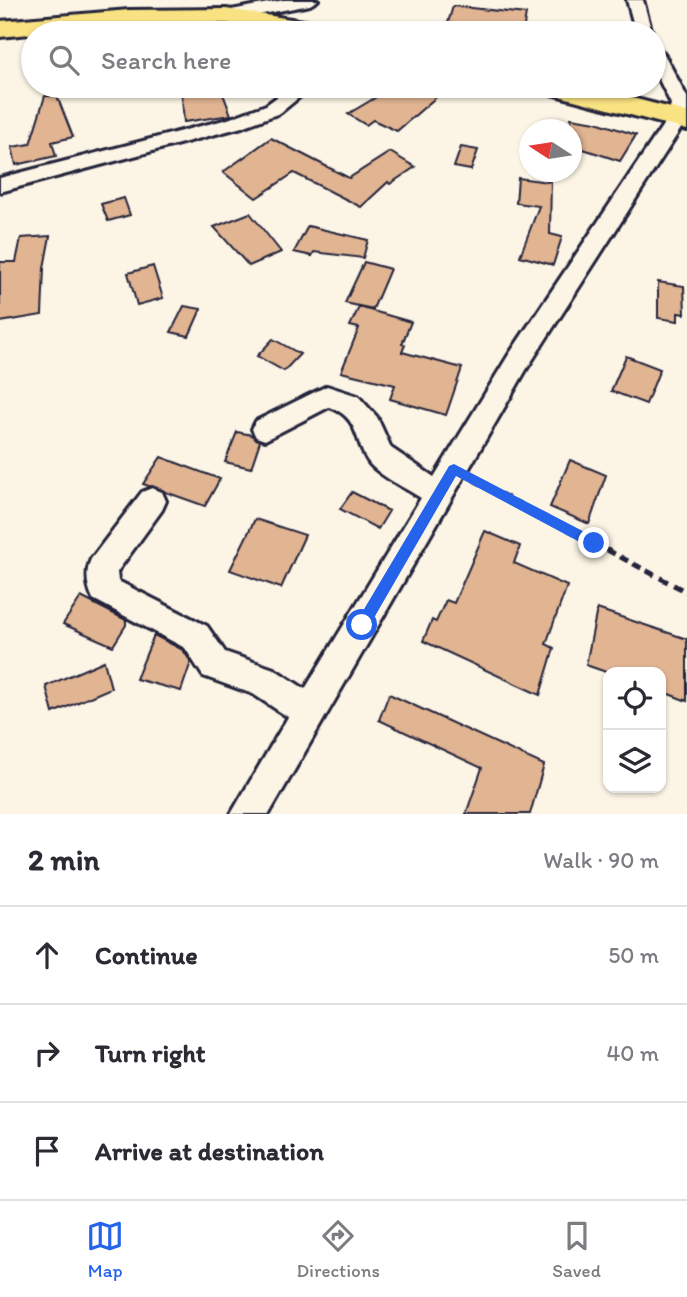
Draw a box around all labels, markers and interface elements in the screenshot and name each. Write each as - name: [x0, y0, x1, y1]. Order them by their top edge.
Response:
- search box: [21, 21, 666, 98]
- icon: search: [45, 41, 83, 79]
- text: Search here: [101, 44, 231, 76]
- north arrow: [519, 119, 582, 182]
- route end: [578, 527, 609, 558]
- route start: [346, 609, 377, 640]
- map controls: [603, 667, 666, 793]
- button: locate: [603, 667, 666, 730]
- button: layers: [603, 730, 666, 793]
- text: 2 min: [28, 841, 99, 878]
- text: Walk · 90 m: [543, 846, 659, 874]
- icon: ahead: [28, 936, 66, 974]
- text: Continue: [95, 939, 198, 971]
- text: 50 m: [608, 941, 659, 969]
- icon: right: [28, 1034, 66, 1072]
- text: Turn right: [95, 1037, 206, 1069]
- text: 40 m: [606, 1039, 659, 1067]
- icon: arrive: [28, 1132, 66, 1170]
- text: Arrive at destination: [95, 1135, 324, 1167]
- tab: Map: [86, 1217, 124, 1282]
- tab: Directions: [296, 1217, 380, 1282]
- tab: Saved: [552, 1217, 601, 1282]

